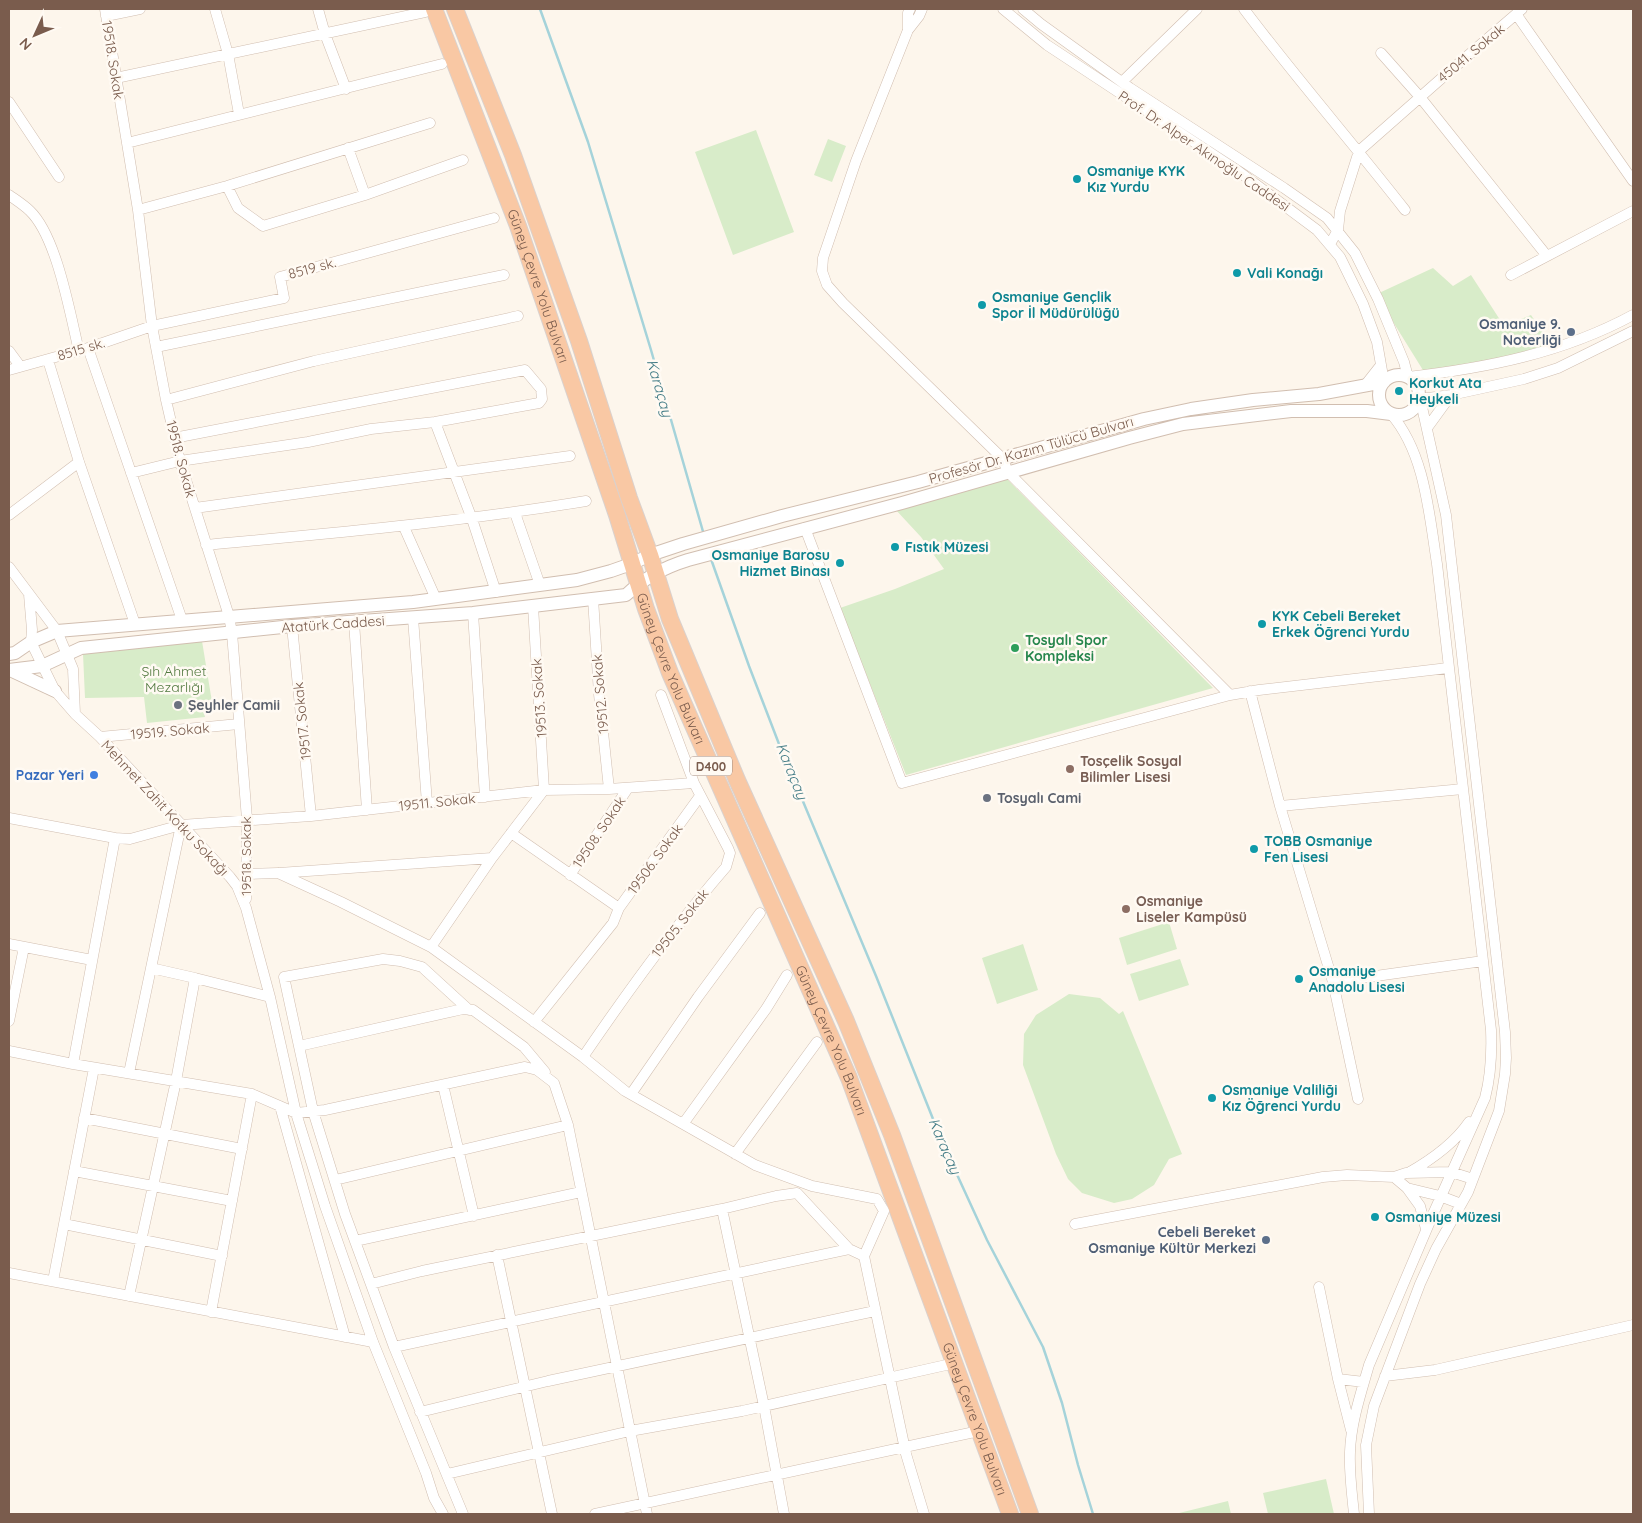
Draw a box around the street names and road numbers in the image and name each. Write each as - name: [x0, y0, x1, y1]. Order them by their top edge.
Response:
- street label: 19518. Sokak: [98, 19, 128, 101]
- street label: 45041. Sokak: [1434, 20, 1508, 86]
- street label: Prof. Dr. Alper Akınoğlu Caddesi: [1115, 87, 1293, 215]
- street label: Güney Çevre Yolu Bulvarı: [503, 206, 573, 365]
- street label: 8519 sk.: [286, 253, 338, 283]
- street label: 8515 sk.: [55, 333, 107, 365]
- street label: Profesör Dr. Kazım Tülücü Bulvarı: [927, 412, 1135, 488]
- street label: 19518. Sokak: [162, 418, 200, 500]
- street label: Güney Çevre Yolu Bulvarı: [633, 591, 709, 747]
- street label: Atatürk Caddesi: [281, 611, 385, 637]
- street label: 19512. Sokak: [588, 654, 612, 734]
- street label: 19513. Sokak: [527, 658, 551, 738]
- street label: 19517. Sokak: [289, 681, 315, 761]
- street label: 19519. Sokak: [130, 719, 210, 743]
- street label: Mehmet Zahit Kotku Sokağı: [97, 736, 233, 880]
- road number: D400: [690, 756, 732, 776]
- street label: 19511. Sokak: [398, 789, 476, 815]
- street label: 19508. Sokak: [568, 793, 630, 871]
- street label: 19518. Sokak: [237, 816, 255, 896]
- street label: 19506. Sokak: [623, 820, 687, 898]
- street label: 19505. Sokak: [648, 885, 712, 961]
- street label: Güney Çevre Yolu Bulvarı: [791, 962, 871, 1118]
- street label: Güney Çevre Yolu Bulvarı: [938, 1340, 1011, 1498]

